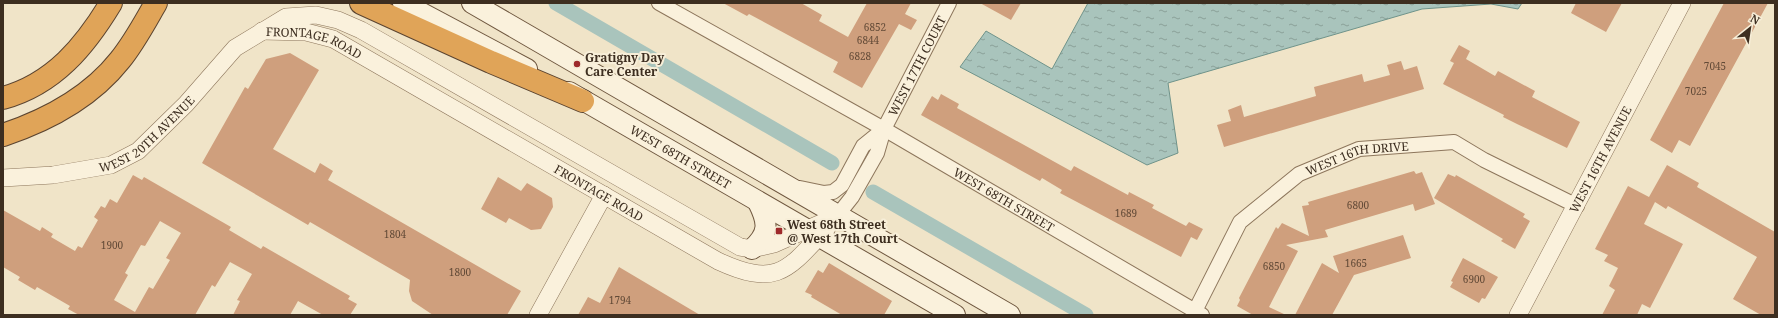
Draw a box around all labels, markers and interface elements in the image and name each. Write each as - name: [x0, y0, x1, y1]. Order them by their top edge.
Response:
- north arrow: [1730, 8, 1770, 48]
- text: N: [1748, 10, 1763, 28]
- street label: WEST 17TH COURT: [884, 12, 950, 119]
- house number: 6852: [864, 20, 886, 34]
- street label: FRONTAGE ROAD: [266, 23, 365, 63]
- house number: 6844: [857, 33, 880, 47]
- place label: Gratigny Day Care Center: [585, 49, 664, 80]
- house number: 6828: [849, 49, 872, 63]
- marker: Gratigny Day Care Center: [572, 59, 582, 69]
- house number: 7045: [1704, 59, 1726, 73]
- house number: 7025: [1685, 84, 1707, 98]
- street label: WEST 20TH AVENUE: [97, 92, 198, 175]
- street label: WEST 16TH AVENUE: [1565, 103, 1635, 216]
- street label: WEST 68TH STREET: [627, 121, 735, 193]
- street label: WEST 16TH DRIVE: [1303, 137, 1409, 179]
- street label: FRONTAGE ROAD: [551, 160, 647, 225]
- street label: WEST 68TH STREET: [951, 163, 1058, 236]
- house number: 6800: [1347, 198, 1370, 212]
- house number: 1689: [1115, 206, 1137, 220]
- place label: West 68th Street @ West 17th Court: [787, 216, 898, 247]
- marker: West 68th Street @ West 17th Court: [774, 226, 784, 236]
- house number: 1804: [384, 227, 407, 241]
- house number: 1900: [101, 238, 124, 252]
- house number: 1665: [1345, 256, 1367, 270]
- house number: 6850: [1263, 259, 1286, 273]
- house number: 1800: [449, 265, 472, 279]
- house number: 6900: [1463, 272, 1486, 286]
- house number: 1794: [609, 293, 632, 307]

